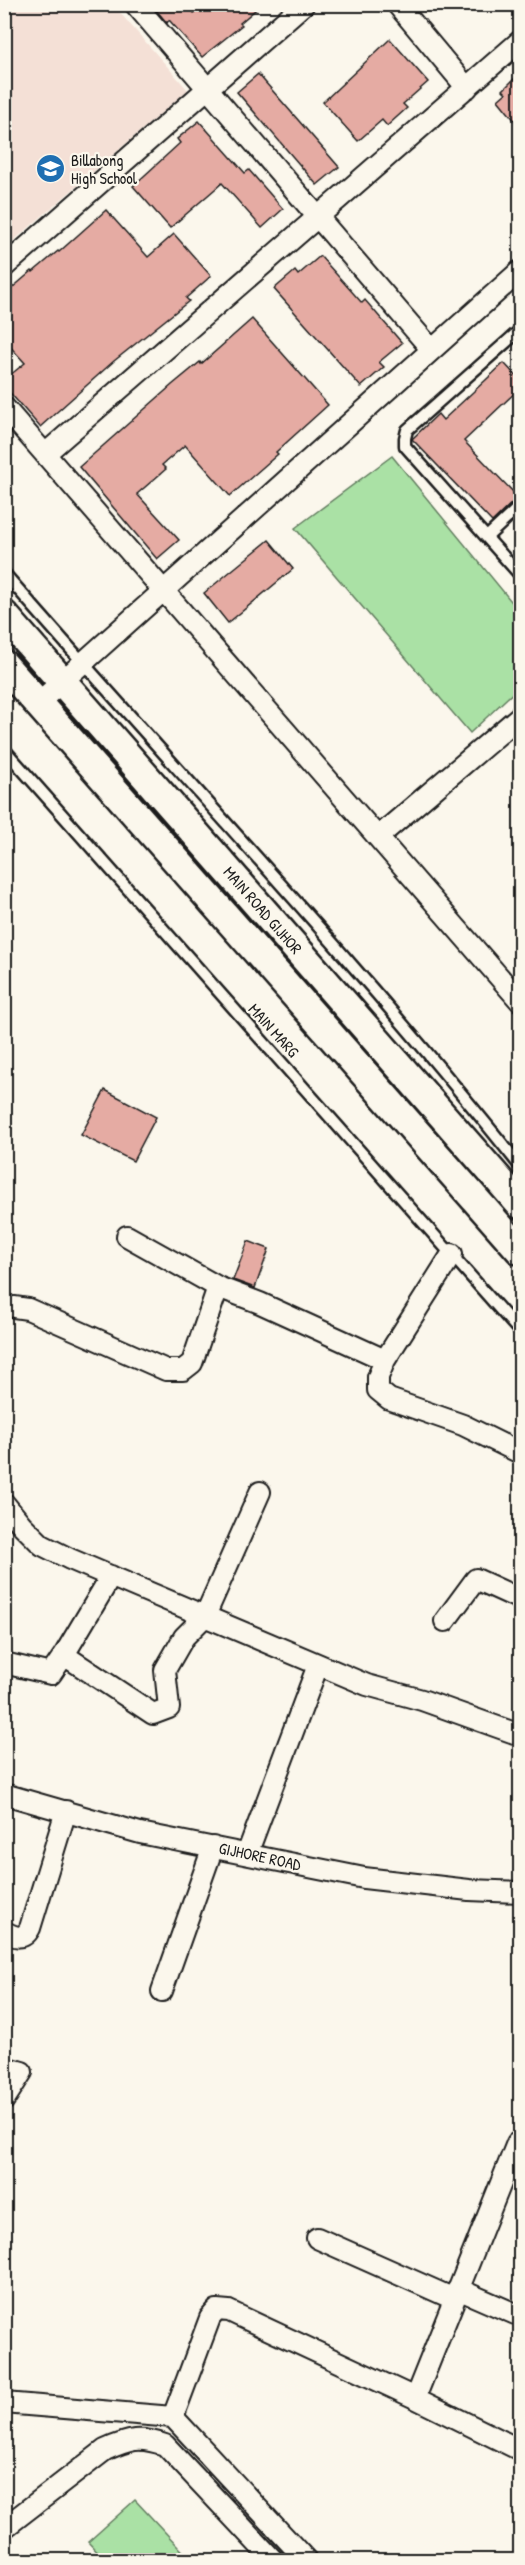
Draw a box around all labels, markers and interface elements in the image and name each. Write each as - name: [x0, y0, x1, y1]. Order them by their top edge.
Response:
- place label: Billabong High School: [71, 149, 138, 189]
- school or university icon: Billabong High School: [34, 153, 66, 185]
- street label: MAIN ROAD GIJHOR: [219, 861, 307, 959]
- street label: MAIN MARG: [244, 998, 304, 1062]
- street label: GIJHORE ROAD: [217, 1837, 303, 1876]

